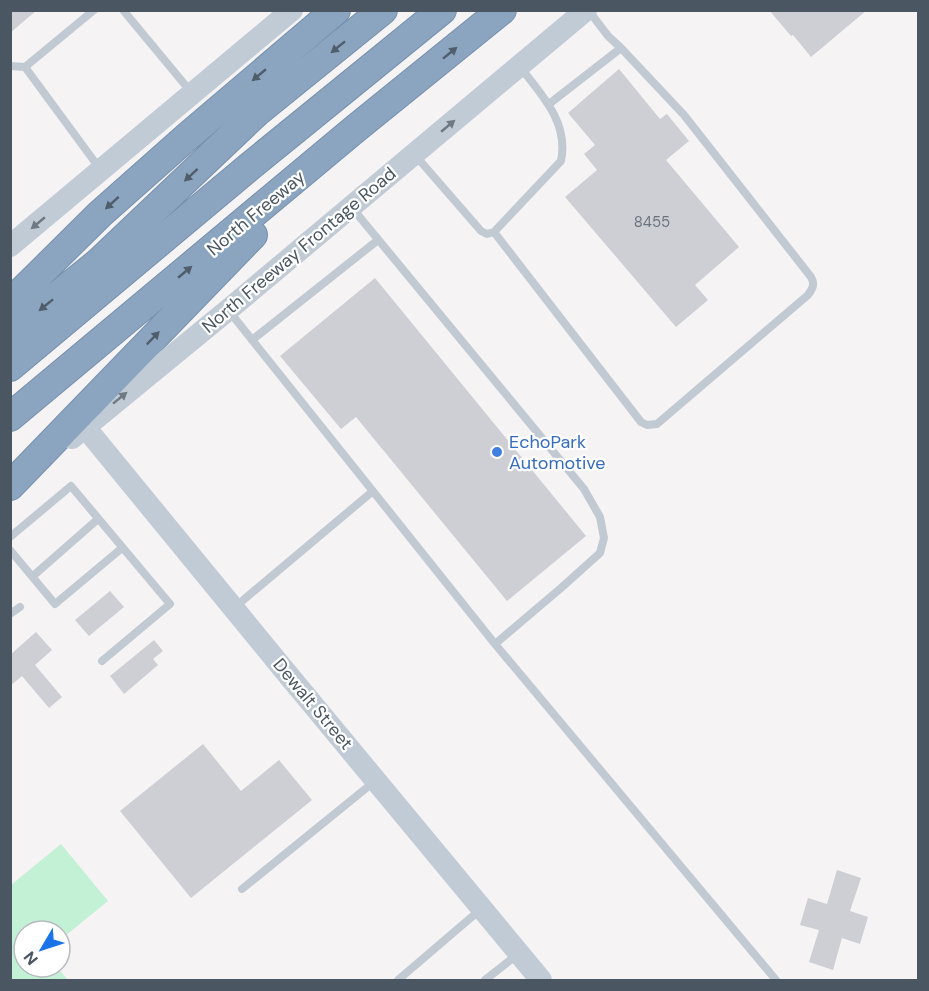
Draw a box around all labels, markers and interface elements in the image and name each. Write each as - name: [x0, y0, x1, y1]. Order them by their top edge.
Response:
- one-way arrow: [330, 41, 346, 54]
- one-way arrow: [442, 46, 458, 59]
- one-way arrow: [252, 69, 267, 81]
- one-way arrow: [440, 120, 455, 133]
- street label: North Freeway Frontage Road: [197, 162, 401, 338]
- street label: North Freeway: [202, 165, 310, 261]
- one-way arrow: [183, 168, 198, 182]
- one-way arrow: [105, 196, 120, 210]
- house number: 8455: [634, 212, 670, 232]
- one-way arrow: [30, 217, 45, 229]
- one-way arrow: [177, 266, 192, 279]
- one-way arrow: [38, 299, 54, 312]
- one-way arrow: [146, 332, 160, 346]
- one-way arrow: [112, 392, 127, 405]
- place label: EchoPark Automotive: [509, 430, 606, 475]
- marker: EchoPark Automotive: [490, 445, 504, 459]
- street label: Dewalt Street: [268, 653, 358, 755]
- north arrow: [12, 919, 72, 979]
- text: N: [19, 947, 43, 969]

